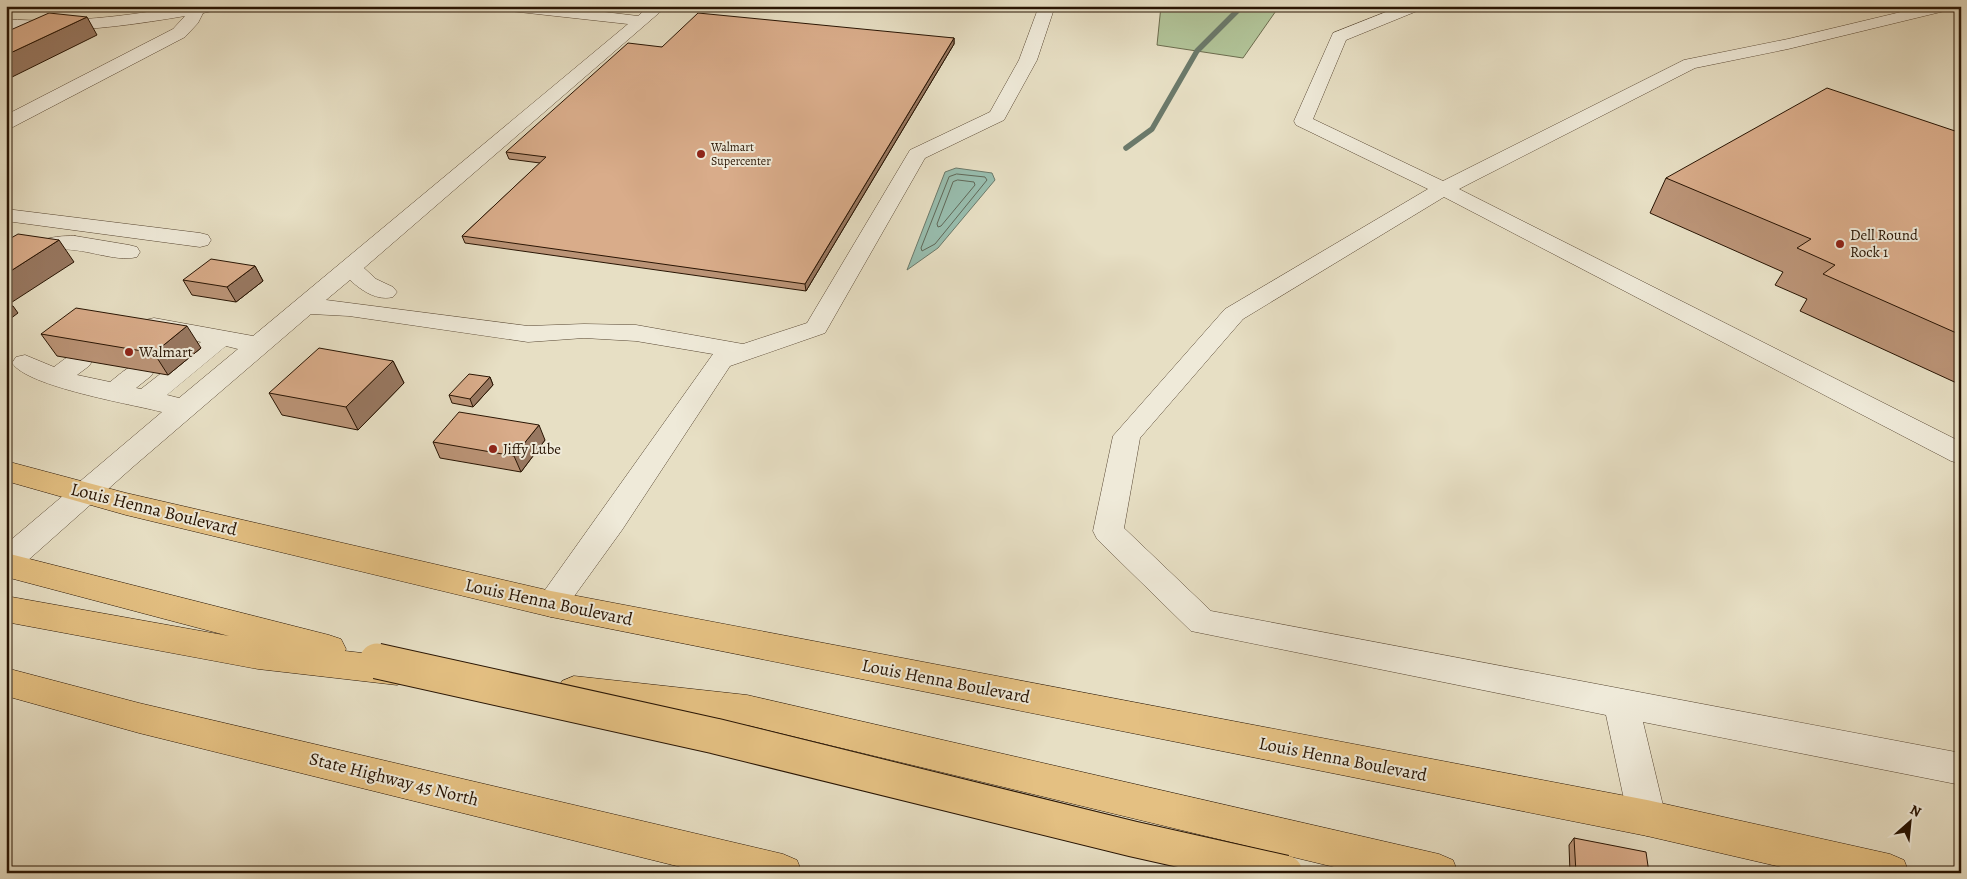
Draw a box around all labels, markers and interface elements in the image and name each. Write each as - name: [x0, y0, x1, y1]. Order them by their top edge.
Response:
- place label: Walmart Supercenter: [710, 139, 771, 169]
- marker: Walmart Supercenter: [695, 148, 707, 160]
- place label: Dell Round Rock 1: [1850, 225, 1919, 262]
- marker: Dell Round Rock 1: [1834, 238, 1846, 250]
- place label: Walmart: [138, 342, 193, 362]
- marker: Walmart: [123, 346, 135, 358]
- place label: Jiffy Lube: [503, 439, 561, 459]
- marker: Jiffy Lube: [487, 443, 499, 455]
- street label: Louis Henna Boulevard: [68, 477, 240, 541]
- street label: Louis Henna Boulevard: [463, 572, 635, 632]
- street label: Louis Henna Boulevard: [860, 653, 1032, 709]
- street label: Louis Henna Boulevard: [1257, 731, 1429, 787]
- street label: State Highway 45 North: [307, 746, 482, 812]
- north arrow: [1884, 796, 1934, 846]
- text: N: [1907, 800, 1925, 822]

